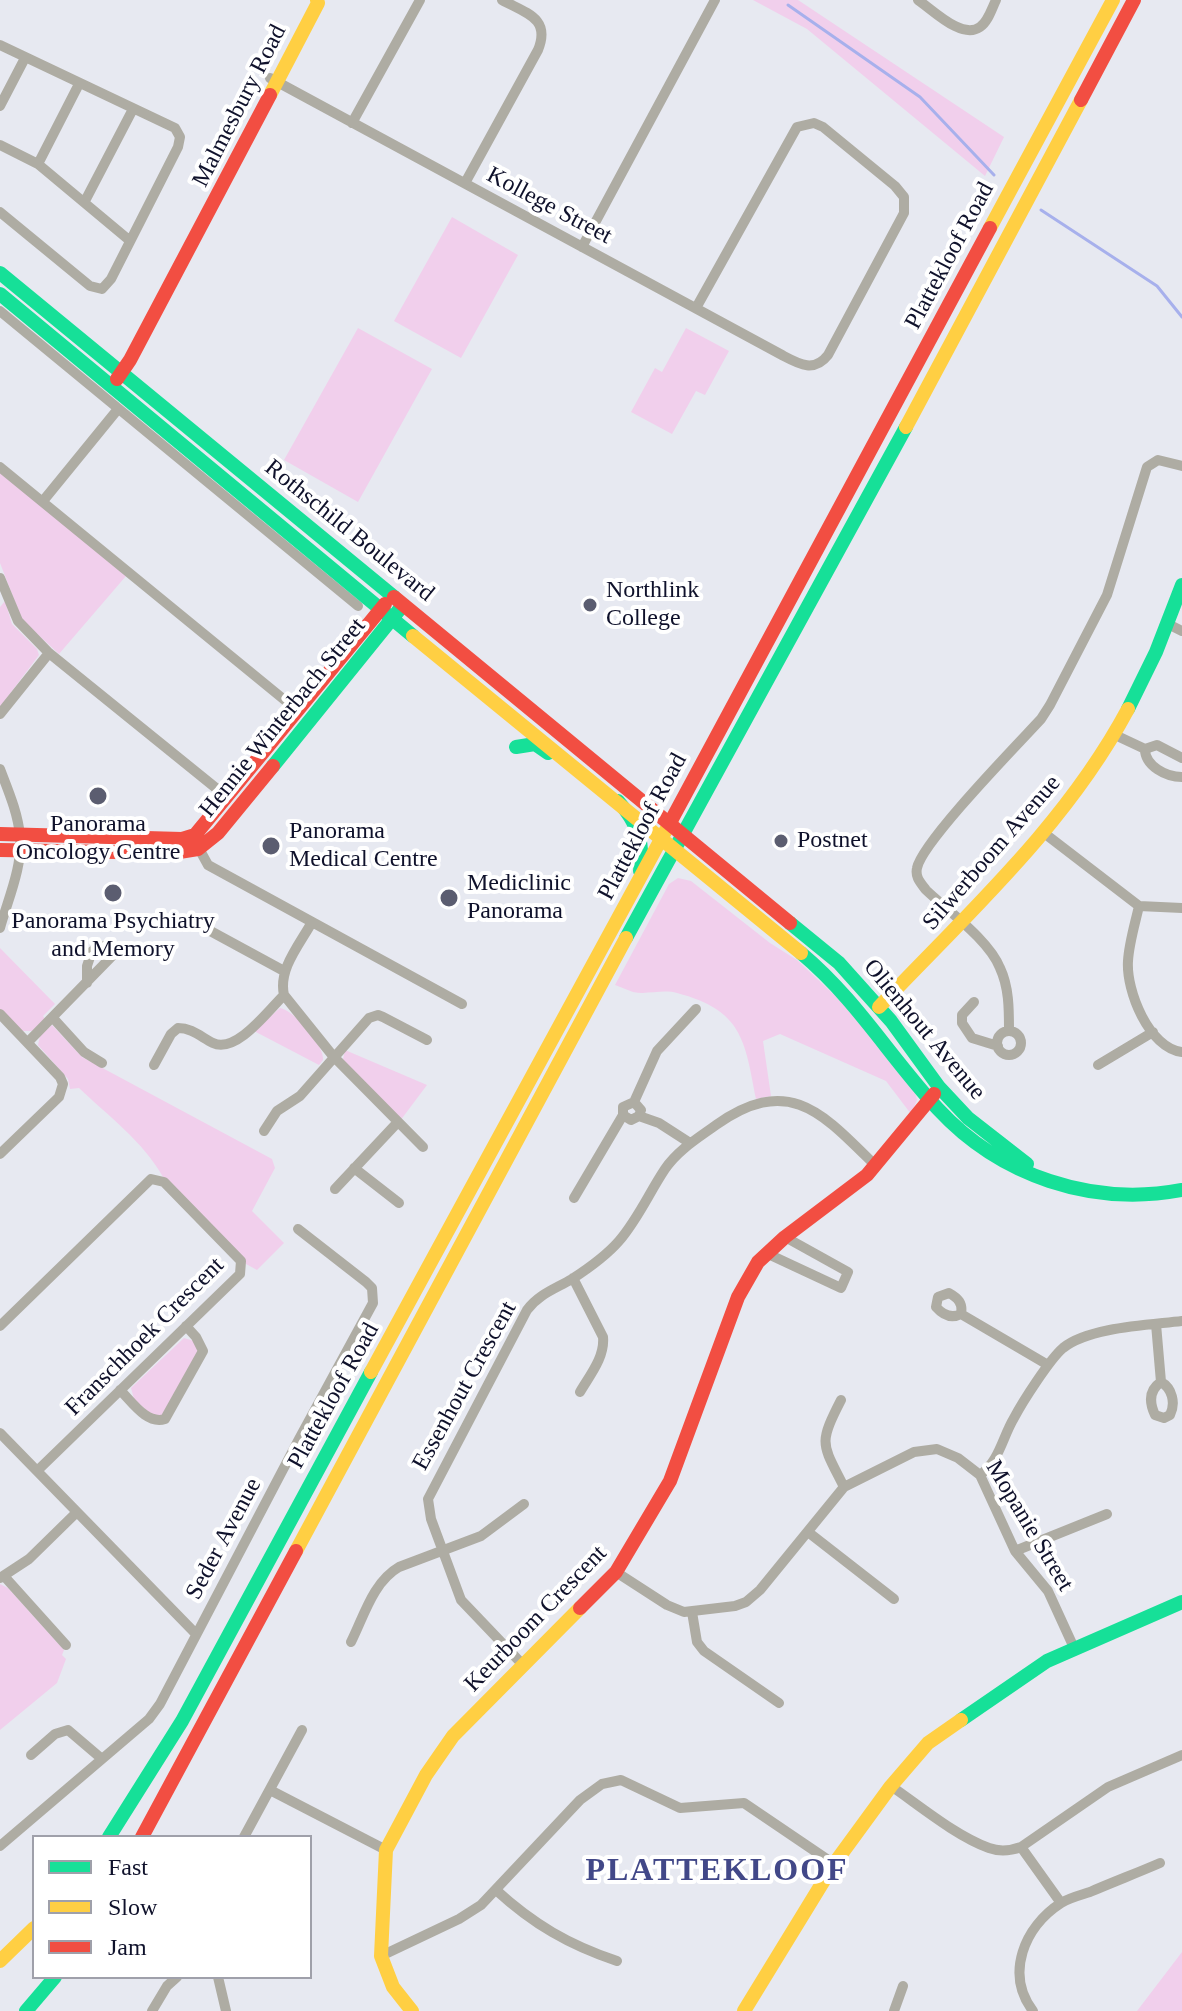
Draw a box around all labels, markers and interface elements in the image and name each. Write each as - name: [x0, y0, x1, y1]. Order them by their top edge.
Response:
- street label: Malmesbury Road: [187, 20, 293, 192]
- street label: Kollege Street: [481, 161, 617, 251]
- street label: Plattekloof Road: [899, 178, 1001, 334]
- street label: Rothschild Boulevard: [258, 454, 440, 608]
- place label: Northlink College: [606, 577, 699, 633]
- marker: Northlink College: [581, 596, 599, 614]
- street label: Hennie Winterbach Street: [194, 612, 372, 824]
- street label: Plattekloof Road: [592, 749, 694, 905]
- street label: Silwerboom Avenue: [917, 770, 1067, 936]
- marker: Panorama Oncology Centre: [87, 785, 109, 807]
- place label: Panorama Oncology Centre: [16, 811, 180, 867]
- place label: Panorama Medical Centre: [289, 818, 438, 874]
- place label: Postnet: [797, 827, 868, 855]
- marker: Postnet: [772, 832, 790, 850]
- marker: Panorama Medical Centre: [260, 835, 282, 857]
- place label: Mediclinic Panorama: [467, 870, 571, 926]
- marker: Panorama Psychiatry and Memory: [102, 882, 124, 904]
- marker: Mediclinic Panorama: [438, 887, 460, 909]
- place label: Panorama Psychiatry and Memory: [11, 908, 215, 964]
- street label: Olienhout Avenue: [857, 954, 991, 1106]
- street label: Franschhoek Crescent: [60, 1252, 230, 1422]
- street label: Essenhout Crescent: [407, 1297, 523, 1475]
- street label: Plattekloof Road: [282, 1318, 386, 1474]
- street label: Mopanie Street: [979, 1455, 1079, 1597]
- street label: Seder Avenue: [180, 1473, 268, 1605]
- street label: Keurboom Crescent: [459, 1540, 613, 1698]
- legend: [32, 1835, 312, 1979]
- district label: PLATTEKLOOF: [585, 1853, 849, 1891]
- text: Fast: [108, 1854, 148, 1880]
- text: Slow: [108, 1894, 157, 1920]
- text: Jam: [108, 1934, 147, 1960]

